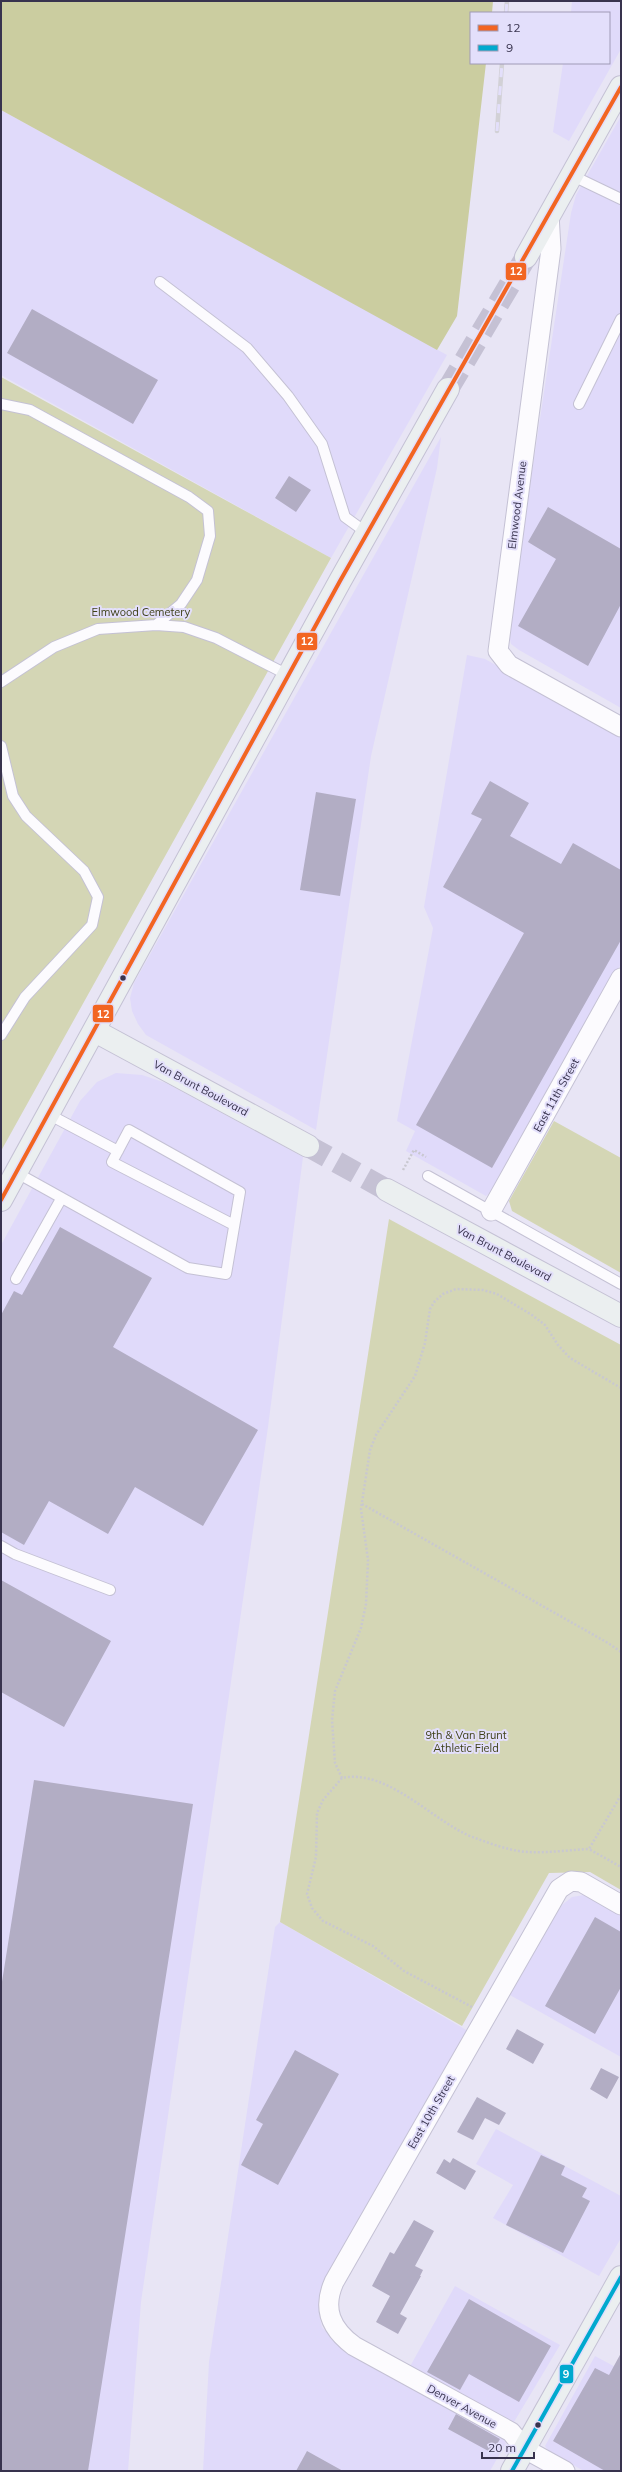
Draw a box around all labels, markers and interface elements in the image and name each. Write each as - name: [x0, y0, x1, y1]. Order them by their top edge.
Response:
- legend: [470, 12, 610, 64]
- text: 12: [506, 20, 520, 35]
- text: 9: [506, 40, 513, 55]
- line badge: 12: [505, 262, 527, 281]
- text: 12: [509, 264, 523, 278]
- street label: Elmwood Avenue: [505, 460, 529, 550]
- park label: Elmwood Cemetery: [92, 605, 191, 619]
- line badge: 12: [296, 632, 318, 651]
- text: 12: [300, 634, 314, 648]
- unlabelled marker: [118, 973, 128, 983]
- line badge: 12: [92, 1004, 114, 1023]
- text: 12: [96, 1007, 110, 1021]
- street label: East 11th Street: [530, 1056, 582, 1134]
- street label: Van Brunt Boulevard: [151, 1057, 251, 1119]
- street label: Van Brunt Boulevard: [454, 1222, 554, 1284]
- park label: 9th & Van Brunt Athletic Field: [425, 1728, 507, 1755]
- street label: East 10th Street: [404, 2073, 458, 2151]
- line badge: 9: [559, 2364, 574, 2384]
- text: 9: [563, 2367, 570, 2381]
- street label: Denver Avenue: [425, 2381, 499, 2431]
- unlabelled marker: [533, 2420, 543, 2430]
- scale bar: [482, 2434, 534, 2460]
- text: 20 m: [488, 2440, 516, 2455]

